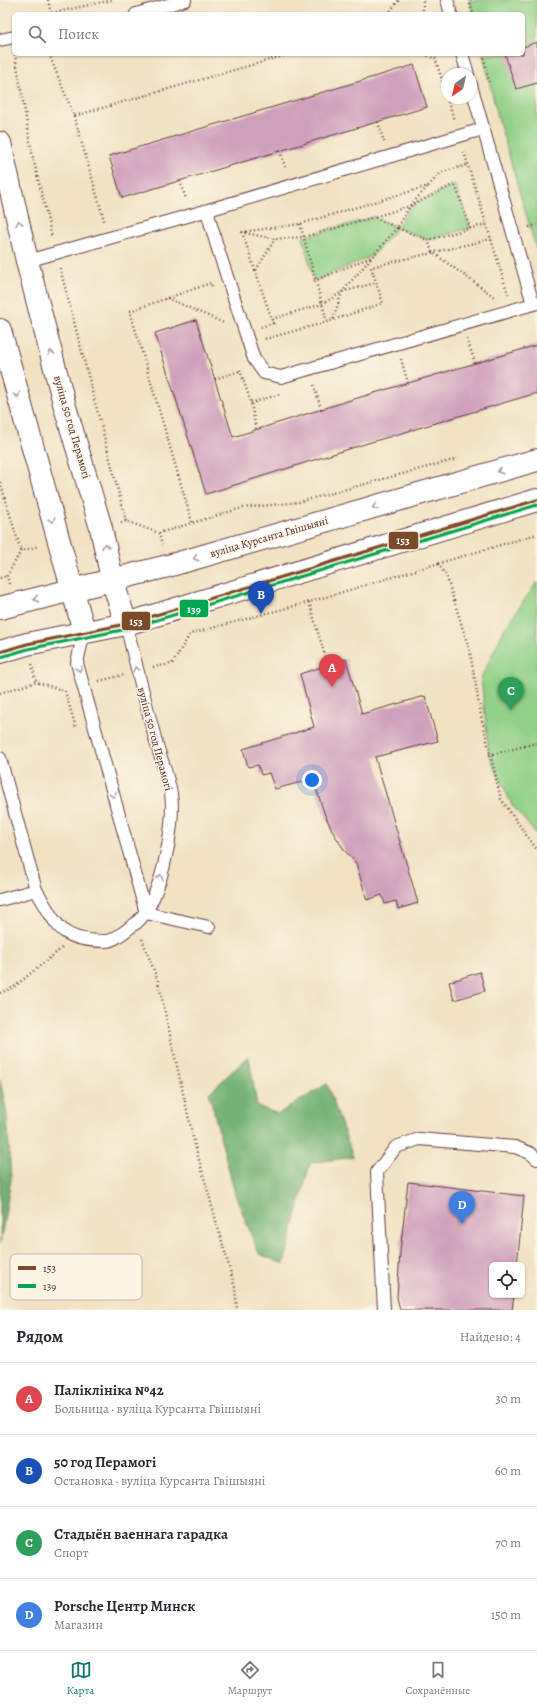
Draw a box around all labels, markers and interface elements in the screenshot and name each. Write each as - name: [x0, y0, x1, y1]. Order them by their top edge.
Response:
- search box: [12, 12, 525, 56]
- icon: search: [26, 23, 48, 45]
- text: Поиск: [58, 24, 99, 44]
- north arrow: [441, 68, 477, 104]
- one-way arrow: [15, 220, 23, 226]
- one-way arrow: [47, 350, 56, 357]
- street label: вуліца 50 год Перамогі: [50, 374, 94, 480]
- one-way arrow: [12, 391, 21, 398]
- one-way arrow: [496, 466, 503, 475]
- one-way arrow: [371, 502, 378, 511]
- street label: вуліца Курсанта Гвішыяні: [208, 513, 330, 561]
- one-way arrow: [47, 517, 56, 524]
- line badge: 153: [388, 531, 419, 550]
- text: 153: [396, 533, 410, 548]
- one-way arrow: [101, 543, 109, 549]
- one-way arrow: [192, 553, 199, 562]
- pin: B: [248, 581, 274, 614]
- one-way arrow: [33, 594, 40, 603]
- line badge: 139: [179, 599, 209, 618]
- text: 139: [187, 602, 201, 617]
- line badge: 153: [121, 611, 151, 631]
- text: 153: [129, 614, 143, 629]
- pin: A: [319, 654, 345, 687]
- one-way arrow: [74, 666, 82, 673]
- one-way arrow: [133, 666, 141, 672]
- pin: C: [498, 677, 524, 710]
- street label: вуліца 50 год Перамогі: [134, 686, 176, 792]
- your location: [302, 770, 322, 790]
- one-way arrow: [108, 791, 117, 798]
- one-way arrow: [156, 874, 164, 880]
- pin: D: [449, 1191, 475, 1224]
- legend: [10, 1254, 142, 1300]
- text: 153: [43, 1261, 56, 1276]
- map controls: [489, 1262, 525, 1298]
- button: locate: [489, 1262, 525, 1298]
- text: 139: [43, 1279, 56, 1294]
- text: Рядом: [16, 1325, 63, 1348]
- text: Найдено: 4: [460, 1328, 521, 1345]
- text: Паліклініка №42: [54, 1380, 164, 1400]
- text: A: [25, 1390, 33, 1407]
- text: 30 m: [495, 1390, 521, 1407]
- text: Больница · вуліца Курсанта Гвішыяні: [54, 1400, 261, 1417]
- text: 50 год Перамогі: [54, 1452, 156, 1472]
- text: B: [25, 1462, 33, 1479]
- text: 60 m: [495, 1462, 521, 1479]
- text: Остановка · вуліца Курсанта Гвішыяні: [54, 1472, 265, 1489]
- text: Стадыён ваеннага гарадка: [54, 1524, 228, 1544]
- text: C: [25, 1534, 33, 1551]
- text: 70 m: [495, 1534, 521, 1551]
- text: Спорт: [54, 1544, 88, 1561]
- text: Porsche Центр Минск: [54, 1596, 195, 1616]
- text: D: [24, 1606, 34, 1623]
- text: 150 m: [491, 1606, 521, 1623]
- text: Магазин: [54, 1616, 103, 1633]
- tab: Карта: [67, 1659, 94, 1698]
- tab: Маршрут: [228, 1659, 272, 1698]
- tab: Сохранённые: [405, 1659, 470, 1698]

